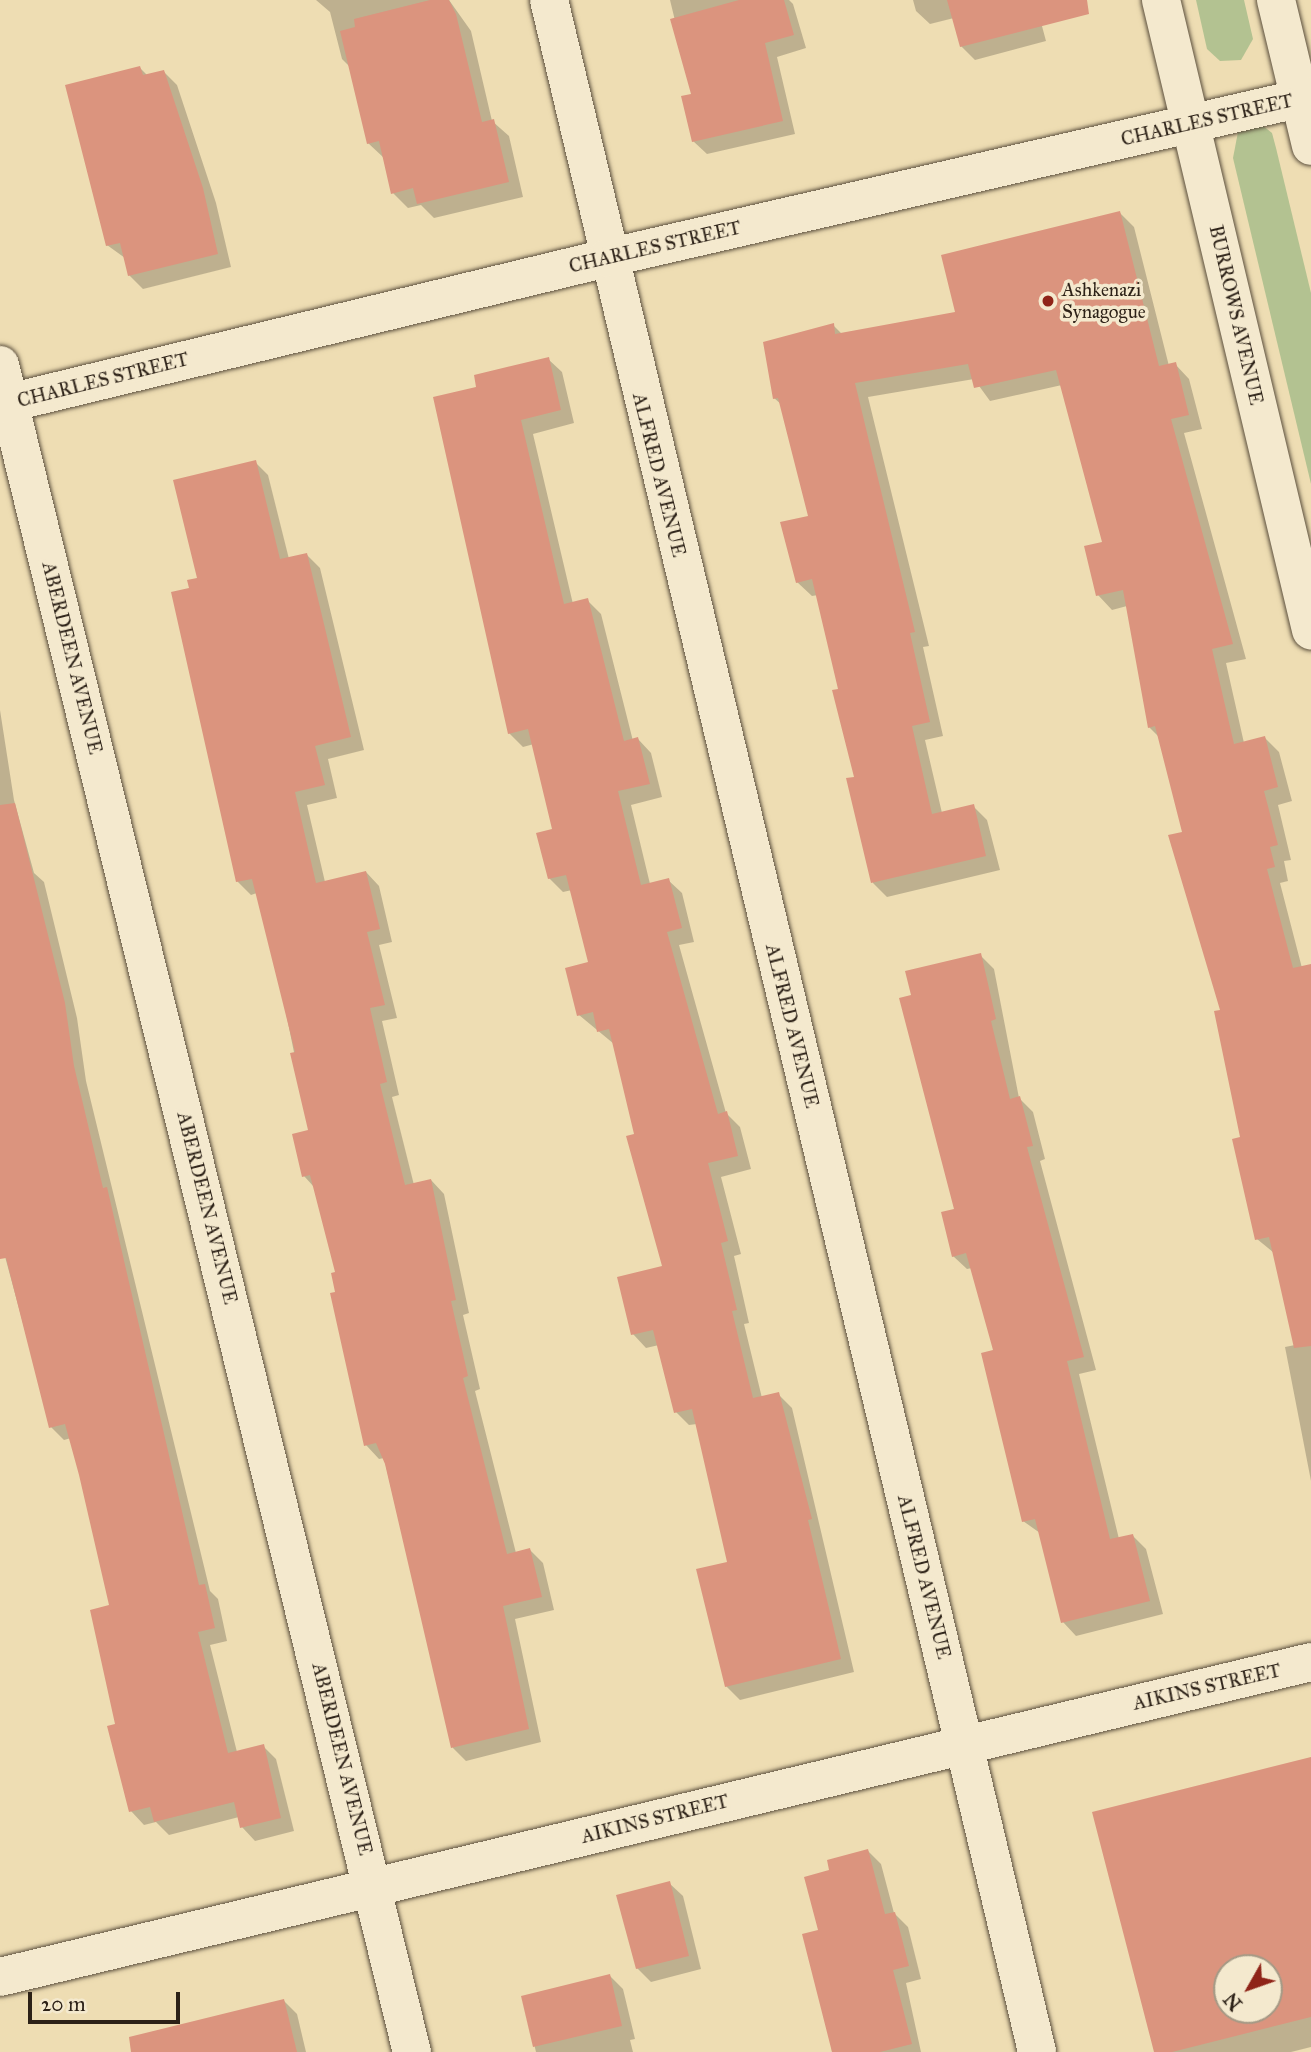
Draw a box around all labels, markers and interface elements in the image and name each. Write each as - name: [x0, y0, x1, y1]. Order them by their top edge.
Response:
- street label: CHARLES STREET: [1119, 89, 1295, 151]
- street label: CHARLES STREET: [567, 216, 743, 278]
- street label: BURROWS AVENUE: [1204, 223, 1268, 407]
- place label: Ashkenazi Synagogue: [1062, 279, 1146, 323]
- marker: Ashkenazi Synagogue: [1040, 293, 1056, 309]
- street label: CHARLES STREET: [15, 348, 191, 412]
- street label: ALFRED AVENUE: [628, 391, 690, 559]
- street label: ABERDEEN AVENUE: [37, 560, 107, 756]
- street label: ALFRED AVENUE: [761, 942, 823, 1110]
- street label: ABERDEEN AVENUE: [172, 1110, 242, 1306]
- street label: ALFRED AVENUE: [893, 1493, 955, 1661]
- street label: AIKINS STREET: [1131, 1659, 1283, 1715]
- street label: ABERDEEN AVENUE: [307, 1661, 377, 1857]
- street label: AIKINS STREET: [579, 1790, 731, 1848]
- north arrow: [1213, 1954, 1283, 2024]
- scale bar: [32, 1979, 184, 2023]
- text: N: [1219, 1988, 1247, 2015]
- text: 20 m: [41, 1991, 86, 2017]

